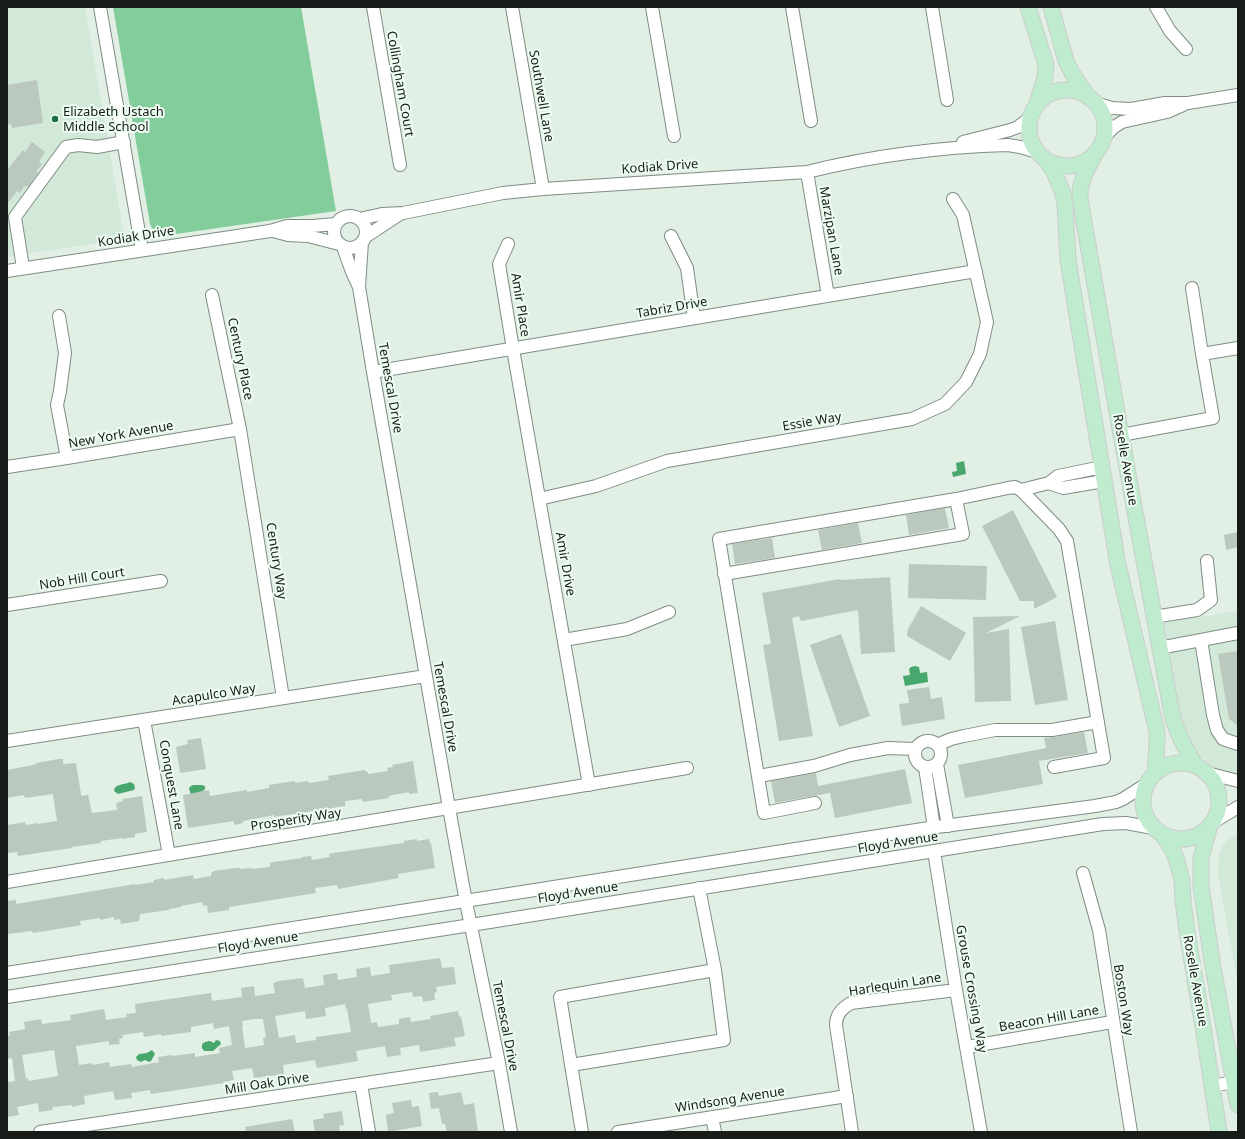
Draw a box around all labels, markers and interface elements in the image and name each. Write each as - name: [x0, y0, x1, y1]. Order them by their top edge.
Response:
- street label: Collingham Court: [383, 30, 417, 138]
- street label: Southwell Lane: [525, 49, 557, 143]
- place label: Elizabeth Ustach Middle School: [63, 104, 164, 135]
- marker: Elizabeth Ustach Middle School: [50, 114, 60, 124]
- street label: Kodiak Drive: [621, 157, 699, 177]
- street label: Marzipan Lane: [815, 185, 847, 277]
- street label: Kodiak Drive: [97, 223, 175, 251]
- street label: Amir Place: [507, 272, 533, 338]
- street label: Tabriz Drive: [635, 294, 709, 322]
- street label: Century Place: [224, 316, 256, 402]
- street label: Temescal Drive: [374, 341, 406, 435]
- street label: Essie Way: [781, 409, 843, 435]
- street label: Roselle Avenue: [1109, 413, 1141, 507]
- street label: New York Avenue: [67, 418, 175, 452]
- street label: Century Way: [262, 522, 290, 600]
- street label: Amir Drive: [552, 531, 578, 597]
- street label: Nob Hill Court: [38, 565, 126, 593]
- street label: Temescal Drive: [429, 660, 461, 754]
- street label: Acapulco Way: [171, 681, 257, 709]
- street label: Conquest Lane: [155, 739, 187, 831]
- street label: Prosperity Way: [250, 805, 342, 835]
- street label: Floyd Avenue: [857, 829, 939, 857]
- street label: Floyd Avenue: [537, 879, 619, 907]
- street label: Grouse Crossing Way: [952, 924, 990, 1054]
- street label: Floyd Avenue: [217, 929, 299, 957]
- street label: Roselle Avenue: [1179, 934, 1211, 1028]
- street label: Boston Way: [1110, 963, 1136, 1037]
- street label: Harlequin Lane: [848, 970, 942, 1000]
- street label: Temescal Drive: [489, 979, 521, 1073]
- street label: Beacon Hill Lane: [998, 1003, 1100, 1035]
- street label: Mill Oak Drive: [224, 1070, 310, 1098]
- street label: Windsong Avenue: [674, 1084, 786, 1116]

